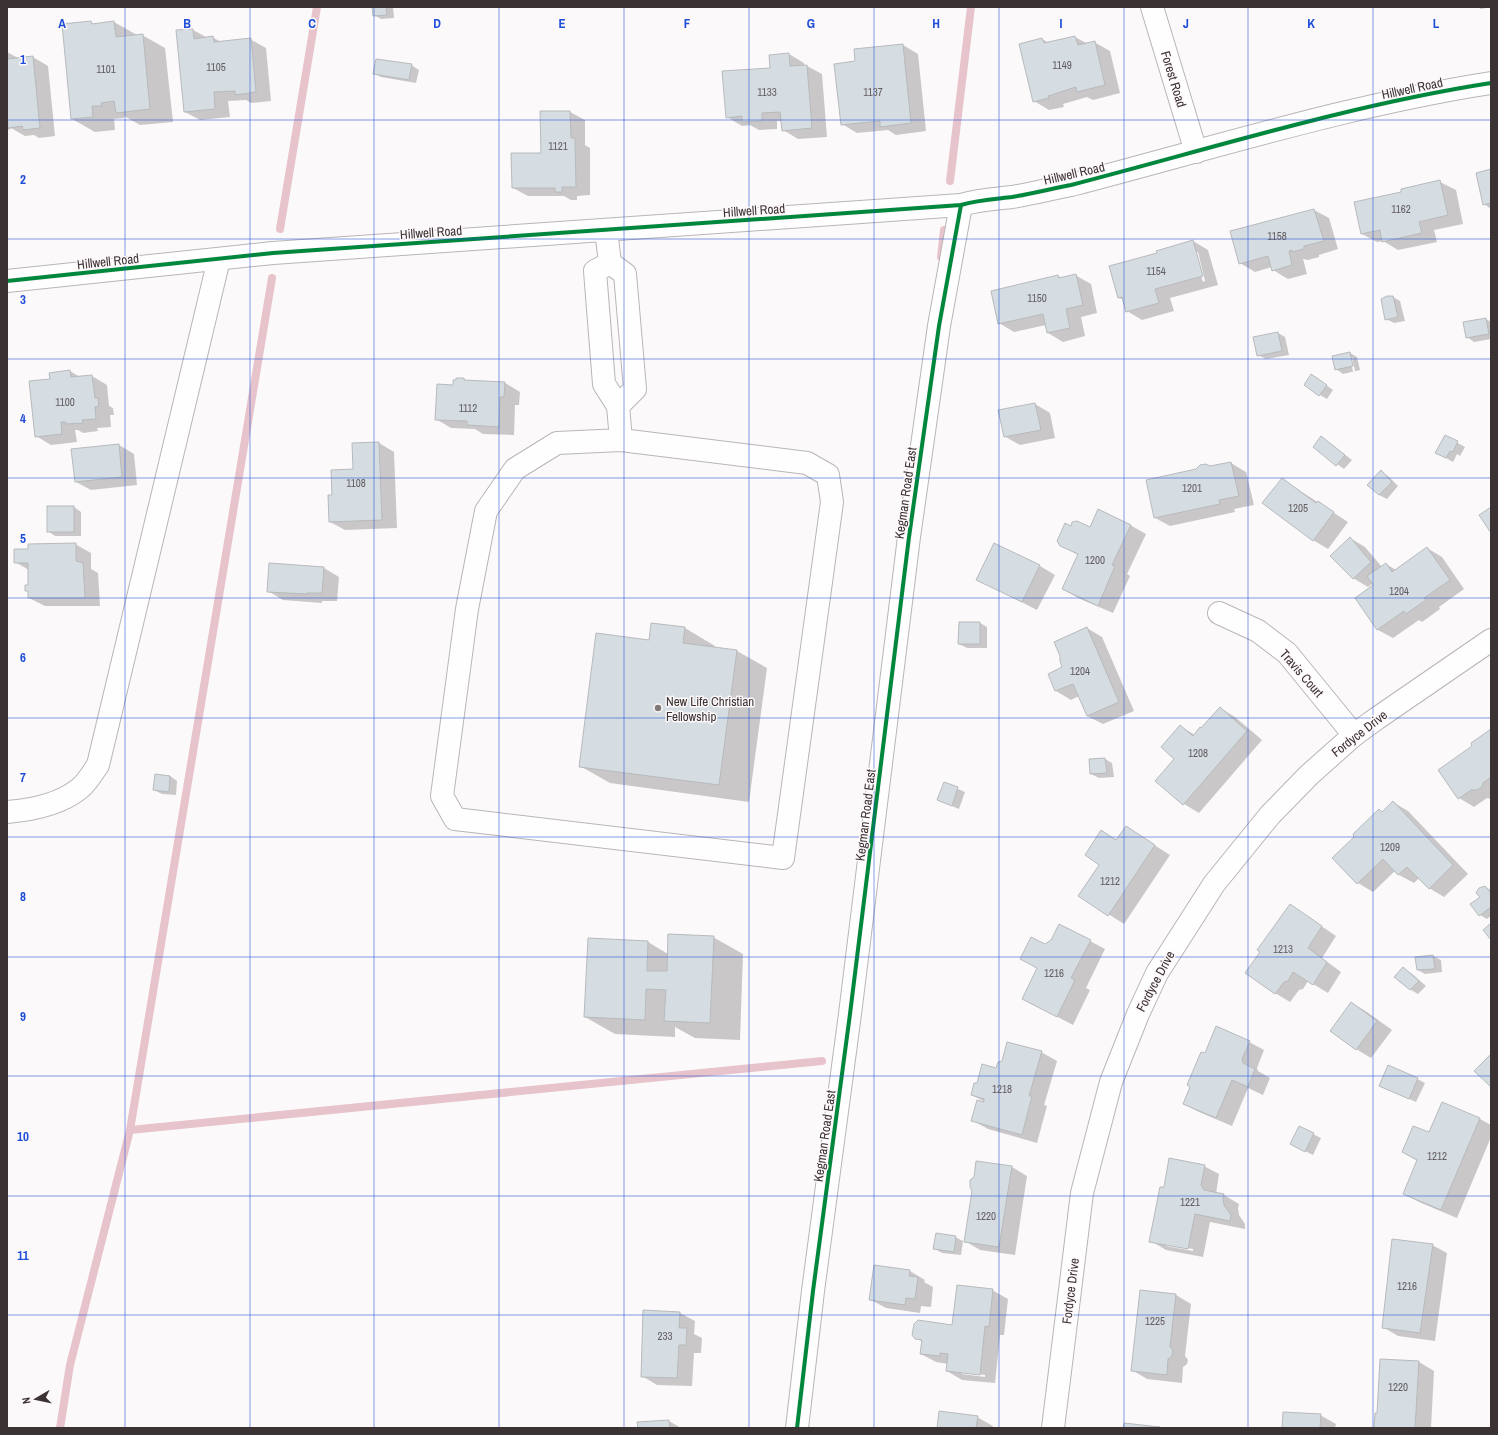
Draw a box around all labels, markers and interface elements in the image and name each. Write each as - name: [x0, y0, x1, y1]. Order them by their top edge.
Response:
- text: A: [58, 15, 66, 32]
- text: B: [183, 15, 191, 32]
- text: C: [308, 15, 316, 32]
- text: D: [433, 15, 441, 32]
- text: E: [558, 15, 566, 32]
- text: F: [684, 15, 691, 32]
- text: G: [807, 15, 815, 32]
- text: H: [932, 15, 940, 32]
- text: I: [1060, 15, 1063, 32]
- text: J: [1183, 15, 1189, 32]
- text: K: [1307, 15, 1315, 32]
- text: L: [1433, 15, 1440, 32]
- street label: Forest Road: [1157, 49, 1190, 109]
- text: 1: [20, 51, 26, 68]
- house number: 1149: [1052, 58, 1072, 72]
- house number: 1105: [206, 60, 226, 74]
- house number: 1101: [96, 62, 116, 76]
- street label: Hillwell Road: [1380, 74, 1444, 103]
- house number: 1133: [757, 85, 777, 99]
- house number: 1137: [863, 85, 883, 99]
- house number: 1121: [548, 139, 568, 153]
- street label: Hillwell Road: [1042, 158, 1106, 189]
- text: 2: [20, 171, 26, 188]
- street label: Hillwell Road: [722, 200, 786, 221]
- house number: 1162: [1391, 202, 1411, 216]
- street label: Hillwell Road: [399, 222, 463, 243]
- house number: 1158: [1267, 229, 1287, 243]
- street label: Hillwell Road: [76, 250, 140, 273]
- house number: 1154: [1146, 264, 1166, 278]
- text: 3: [20, 291, 26, 308]
- house number: 1150: [1027, 291, 1047, 305]
- house number: 1100: [55, 395, 75, 409]
- house number: 1112: [459, 401, 477, 415]
- text: 4: [20, 410, 26, 427]
- street label: Kegman Road East: [891, 446, 920, 540]
- house number: 1108: [346, 476, 366, 490]
- house number: 1201: [1182, 481, 1202, 495]
- house number: 1205: [1288, 501, 1308, 515]
- text: 5: [20, 530, 26, 547]
- house number: 1200: [1085, 553, 1105, 567]
- house number: 1204: [1389, 584, 1409, 598]
- street label: Travis Court: [1276, 646, 1327, 701]
- text: 6: [20, 649, 26, 666]
- house number: 1204: [1070, 664, 1090, 678]
- place label: New Life Christian Fellowship: [666, 693, 754, 725]
- marker: New Life Christian Fellowship: [653, 703, 663, 713]
- street label: Fordyce Drive: [1328, 706, 1391, 761]
- house number: 1208: [1188, 746, 1208, 760]
- street label: Kegman Road East: [851, 768, 880, 862]
- text: 7: [20, 769, 26, 786]
- house number: 1209: [1380, 840, 1400, 854]
- house number: 1212: [1100, 874, 1120, 888]
- text: 8: [20, 888, 26, 905]
- house number: 1213: [1273, 942, 1293, 956]
- street label: Fordyce Drive: [1132, 948, 1179, 1015]
- house number: 1216: [1044, 966, 1064, 980]
- text: 9: [20, 1008, 26, 1025]
- house number: 1218: [992, 1082, 1012, 1096]
- street label: Kegman Road East: [810, 1089, 839, 1183]
- text: 10: [17, 1128, 29, 1145]
- house number: 1212: [1427, 1149, 1447, 1163]
- house number: 1221: [1180, 1195, 1200, 1209]
- house number: 1220: [976, 1209, 996, 1223]
- text: 11: [17, 1247, 29, 1264]
- street label: Fordyce Drive: [1058, 1257, 1083, 1325]
- house number: 1216: [1397, 1279, 1417, 1293]
- house number: 1225: [1145, 1314, 1165, 1328]
- house number: 233: [657, 1329, 673, 1343]
- north arrow: [16, 1379, 56, 1419]
- house number: 1220: [1388, 1380, 1408, 1394]
- text: N: [19, 1396, 34, 1405]

